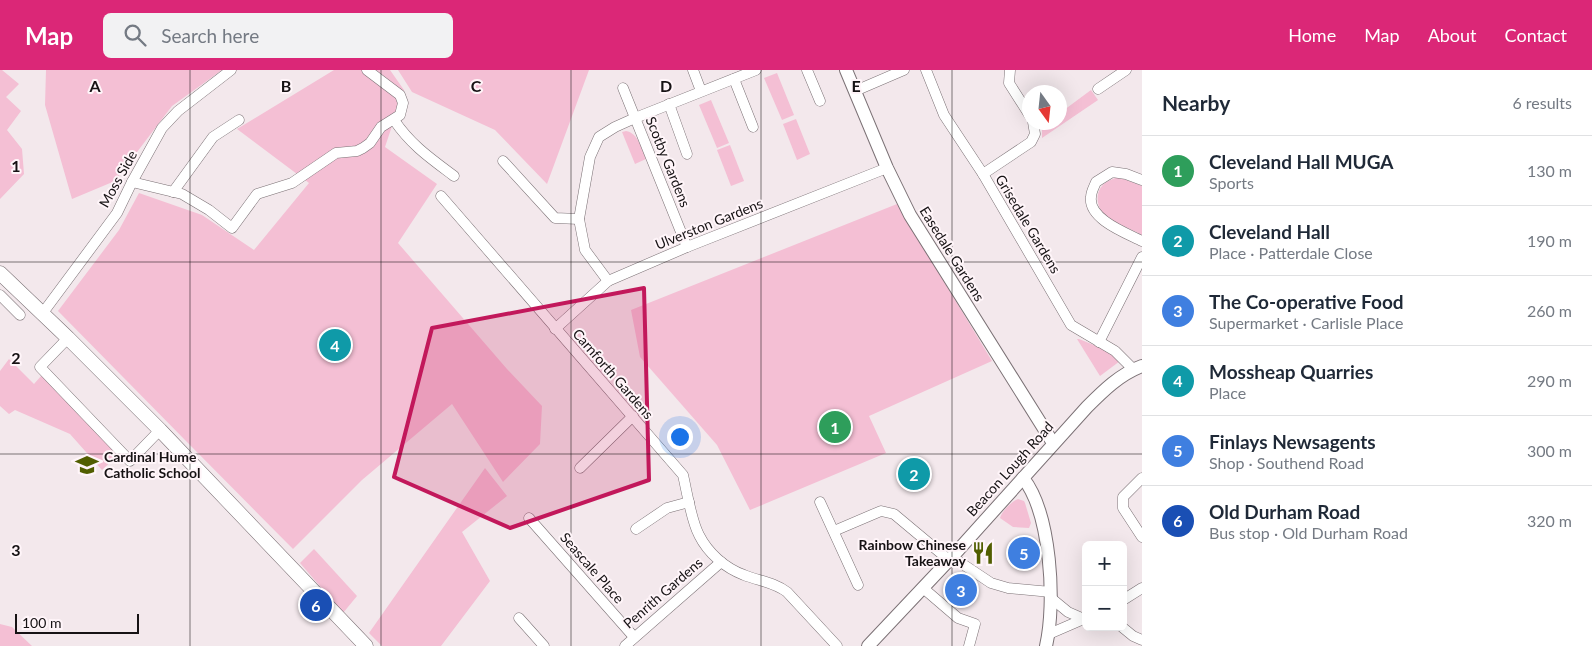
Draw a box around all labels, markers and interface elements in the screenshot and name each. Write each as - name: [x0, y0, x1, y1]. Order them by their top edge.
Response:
- search box: [103, 13, 453, 58]
- text: Map: [25, 21, 73, 50]
- icon: search: [121, 21, 149, 49]
- text: Search here: [161, 24, 259, 47]
- text: Home: [1288, 24, 1336, 46]
- text: Map: [1364, 24, 1400, 46]
- text: About: [1428, 24, 1477, 46]
- text: Contact: [1505, 24, 1567, 46]
- text: A: [88, 76, 101, 95]
- text: B: [281, 76, 291, 95]
- text: C: [471, 76, 482, 95]
- text: D: [660, 76, 672, 95]
- text: E: [851, 76, 861, 95]
- north arrow: [1022, 85, 1067, 130]
- text: Nearby: [1162, 90, 1230, 115]
- text: 6 results: [1512, 93, 1572, 112]
- street label: Scotby Gardens: [643, 114, 694, 210]
- street label: Moss Side: [95, 147, 140, 210]
- text: Cleveland Hall MUGA: [1209, 150, 1394, 173]
- text: 1: [11, 156, 21, 175]
- text: 1: [1173, 161, 1183, 180]
- text: 130 m: [1527, 161, 1572, 180]
- street label: Grisedale Gardens: [992, 171, 1065, 276]
- text: Sports: [1209, 173, 1254, 192]
- street label: Ulverston Gardens: [653, 194, 765, 253]
- street label: Easedale Gardens: [916, 203, 988, 304]
- text: Cleveland Hall: [1209, 220, 1330, 243]
- text: 2: [1173, 231, 1183, 250]
- text: 190 m: [1527, 231, 1572, 250]
- text: Place · Patterdale Close: [1209, 243, 1373, 262]
- text: The Co-operative Food: [1209, 290, 1404, 313]
- text: 3: [1173, 301, 1183, 320]
- text: 260 m: [1527, 301, 1572, 320]
- text: Supermarket · Carlisle Place: [1209, 313, 1403, 332]
- street label: Carnforth Gardens: [569, 325, 657, 422]
- pin: 4: [319, 326, 351, 364]
- text: 2: [11, 348, 21, 367]
- text: Mossheap Quarries: [1209, 360, 1373, 383]
- text: 4: [1173, 371, 1183, 390]
- text: 290 m: [1527, 371, 1572, 390]
- text: Place: [1209, 383, 1246, 402]
- pin: 1: [819, 408, 851, 446]
- street label: Beacon Lough Road: [963, 418, 1057, 519]
- your location: [667, 424, 693, 450]
- text: Finlays Newsagents: [1209, 430, 1376, 453]
- text: 5: [1173, 441, 1183, 460]
- text: 300 m: [1527, 441, 1572, 460]
- place label: Cardinal Hume Catholic School: [104, 448, 200, 481]
- school or university icon: Cardinal Hume Catholic School: [74, 452, 100, 478]
- text: Shop · Southend Road: [1209, 453, 1364, 472]
- pin: 2: [898, 455, 930, 493]
- text: Old Durham Road: [1209, 500, 1360, 523]
- text: 6: [1173, 511, 1183, 530]
- text: 320 m: [1527, 511, 1572, 530]
- text: Bus stop · Old Durham Road: [1209, 523, 1408, 542]
- street label: Seascale Place: [557, 529, 628, 607]
- pin: 5: [1008, 534, 1040, 572]
- place label: Rainbow Chinese Takeaway: [859, 536, 967, 569]
- text: 3: [11, 540, 21, 559]
- restaurant icon: Rainbow Chinese Takeaway: [970, 540, 996, 566]
- map controls: [1082, 541, 1127, 631]
- button: +: [1082, 541, 1127, 586]
- street label: Penrith Gardens: [620, 554, 706, 632]
- pin: 3: [945, 571, 977, 609]
- pin: 6: [300, 586, 332, 624]
- button: −: [1082, 586, 1127, 631]
- scale bar: [15, 611, 139, 634]
- text: 100 m: [22, 614, 61, 631]

